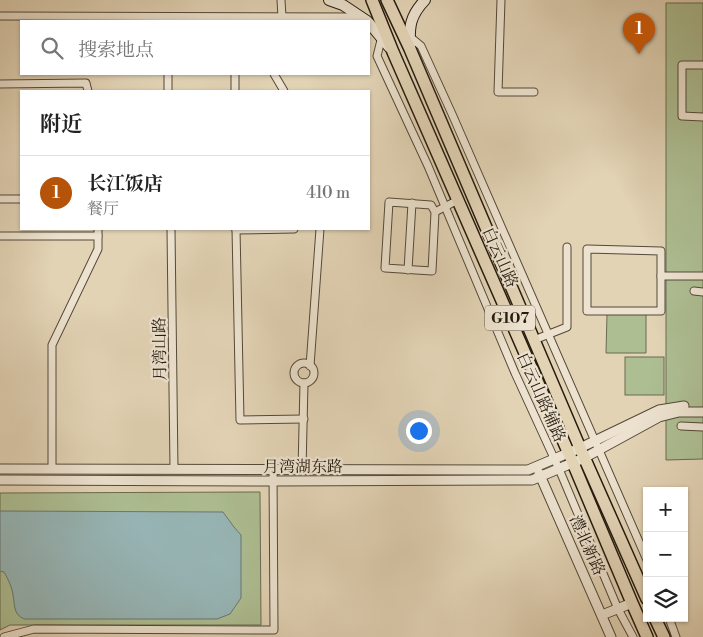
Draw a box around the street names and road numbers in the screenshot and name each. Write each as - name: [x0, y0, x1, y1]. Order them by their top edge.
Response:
- street label: 白云山路: [478, 224, 522, 291]
- road number: G107: [485, 306, 535, 330]
- street label: 月湾山路: [149, 317, 171, 381]
- street label: 白云山路辅路: [512, 349, 570, 445]
- street label: 月湾湖东路: [263, 457, 343, 477]
- street label: 澧北新路: [565, 512, 609, 579]

